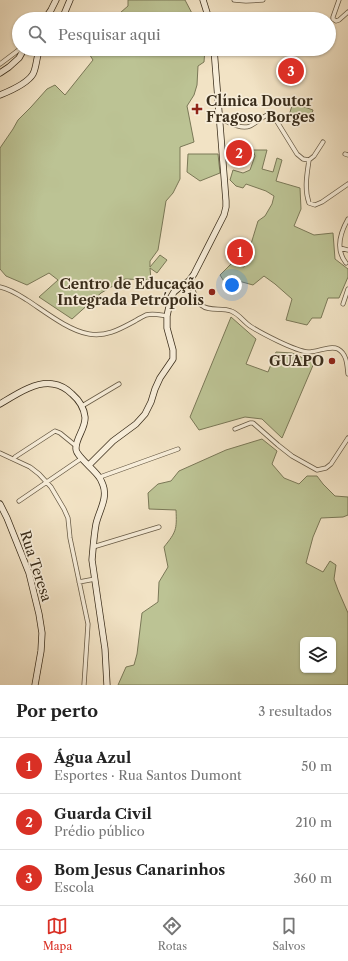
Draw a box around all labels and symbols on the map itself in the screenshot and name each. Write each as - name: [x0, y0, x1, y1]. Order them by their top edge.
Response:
- pin: 3: [278, 56, 304, 86]
- place label: Clínica Doutor Fragoso Borges: [206, 92, 315, 126]
- marker: Clínica Doutor Fragoso Borges: [191, 103, 203, 115]
- pin: 2: [226, 138, 252, 168]
- pin: 1: [227, 237, 253, 267]
- place label: Centro de Educação Integrada Petrópolis: [57, 275, 204, 309]
- your location: [222, 275, 242, 295]
- marker: Centro de Educação Integrada Petrópolis: [207, 287, 217, 297]
- place label: GUAPO: [269, 352, 324, 370]
- marker: GUAPO: [327, 356, 337, 366]
- street label: Rua Teresa: [16, 528, 56, 604]

